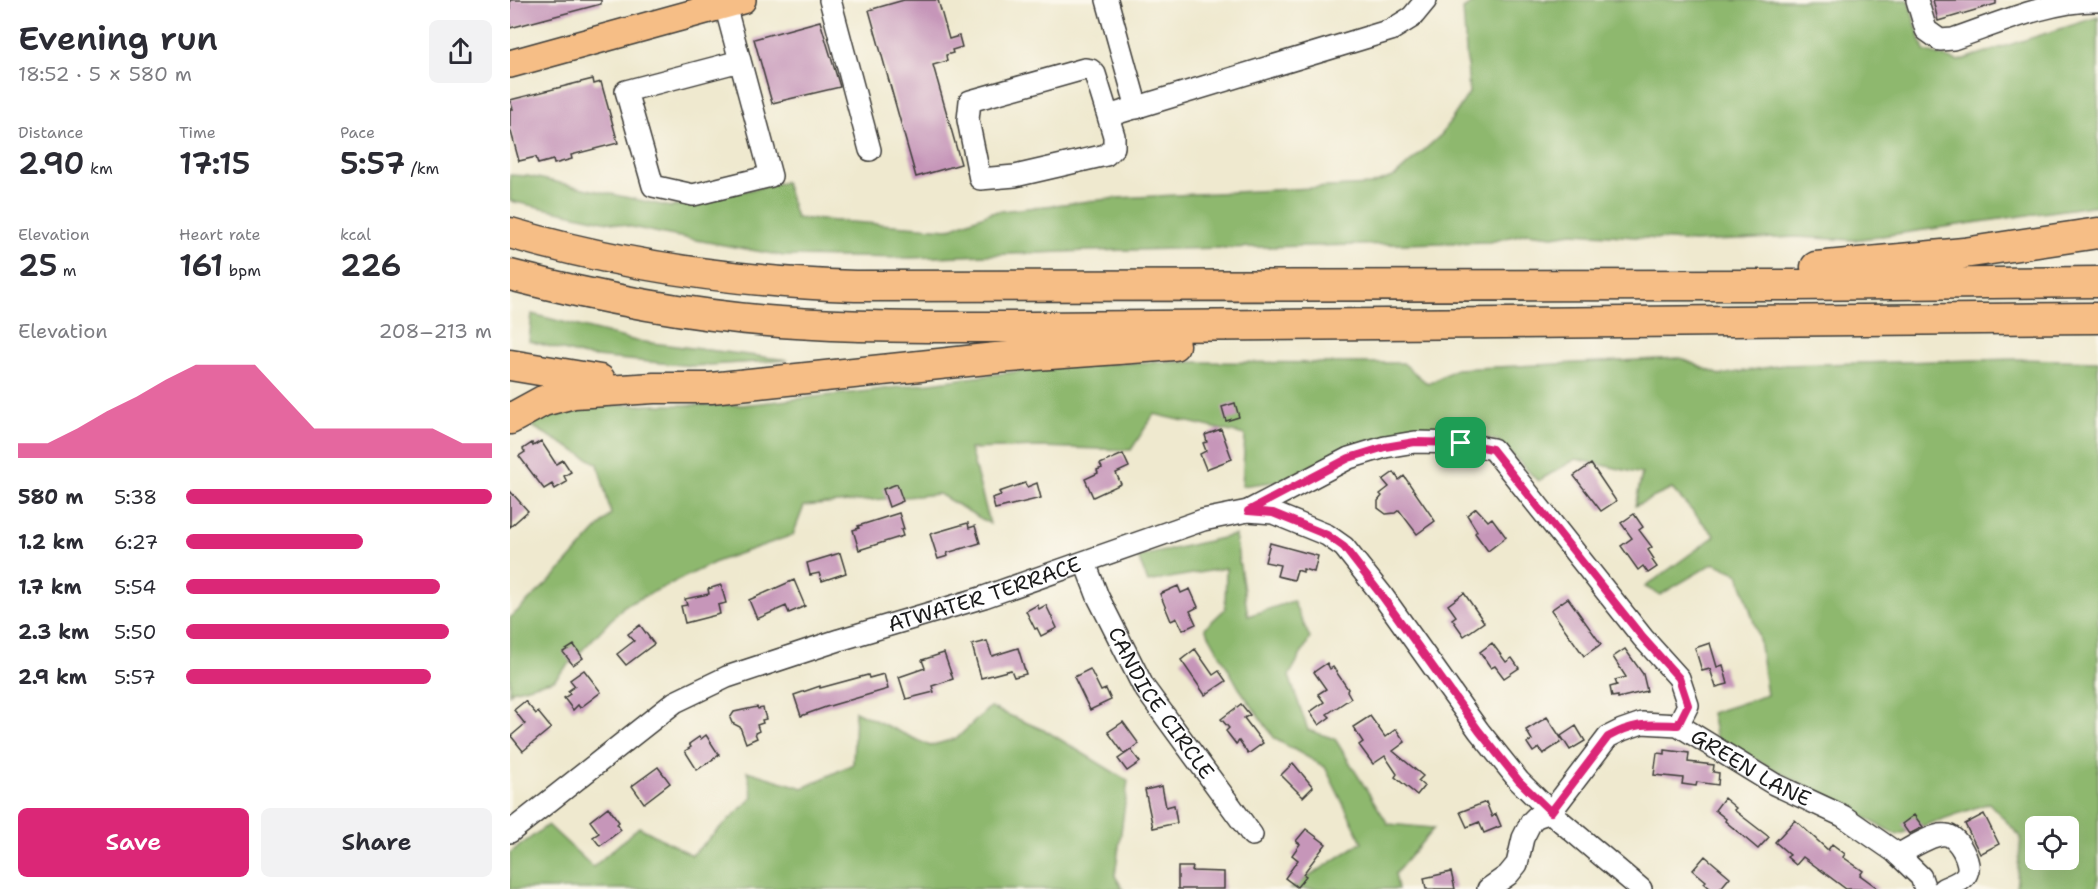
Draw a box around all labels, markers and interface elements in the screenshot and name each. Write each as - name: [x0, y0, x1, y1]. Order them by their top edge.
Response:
- text: Evening run: [18, 16, 218, 61]
- button: share: [429, 20, 492, 83]
- text: 18:52 · 5 × 580 m: [18, 61, 192, 87]
- text: Distance: [18, 122, 84, 143]
- text: Time: [179, 122, 216, 143]
- text: Pace: [340, 122, 375, 143]
- text: 2.90: [18, 143, 85, 184]
- text: 17:15: [179, 143, 250, 184]
- text: 5:57: [340, 143, 405, 184]
- text: km: [85, 158, 113, 179]
- text: /km: [405, 158, 439, 179]
- text: Elevation: [18, 224, 90, 245]
- text: Heart rate: [179, 224, 261, 245]
- text: kcal: [340, 224, 371, 245]
- text: 25: [18, 245, 57, 286]
- text: 161: [179, 245, 223, 286]
- text: 226: [340, 245, 401, 286]
- text: m: [57, 260, 77, 281]
- text: bpm: [223, 260, 261, 281]
- text: Elevation: [18, 318, 108, 344]
- text: 208–213 m: [378, 318, 492, 344]
- pin: [1435, 417, 1486, 468]
- icon: arrive: [1444, 426, 1477, 459]
- text: 580 m: [18, 484, 83, 510]
- text: 5:38: [114, 484, 157, 510]
- text: 1.2 km: [18, 529, 84, 555]
- text: 6:27: [114, 529, 158, 555]
- street label: ATWATER TERRACE: [884, 550, 1085, 639]
- text: 1.7 km: [18, 574, 82, 600]
- text: 5:54: [114, 574, 156, 600]
- text: 2.3 km: [18, 619, 89, 645]
- text: 5:50: [114, 619, 157, 645]
- street label: CANDICE CIRCLE: [1101, 622, 1221, 785]
- text: 2.9 km: [18, 664, 87, 690]
- text: 5:57: [114, 664, 156, 690]
- street label: GREEN LANE: [1686, 722, 1816, 813]
- button: Save: [18, 808, 249, 877]
- button: Share: [261, 808, 492, 877]
- map controls: [2025, 816, 2079, 870]
- button: locate: [2025, 816, 2079, 870]

